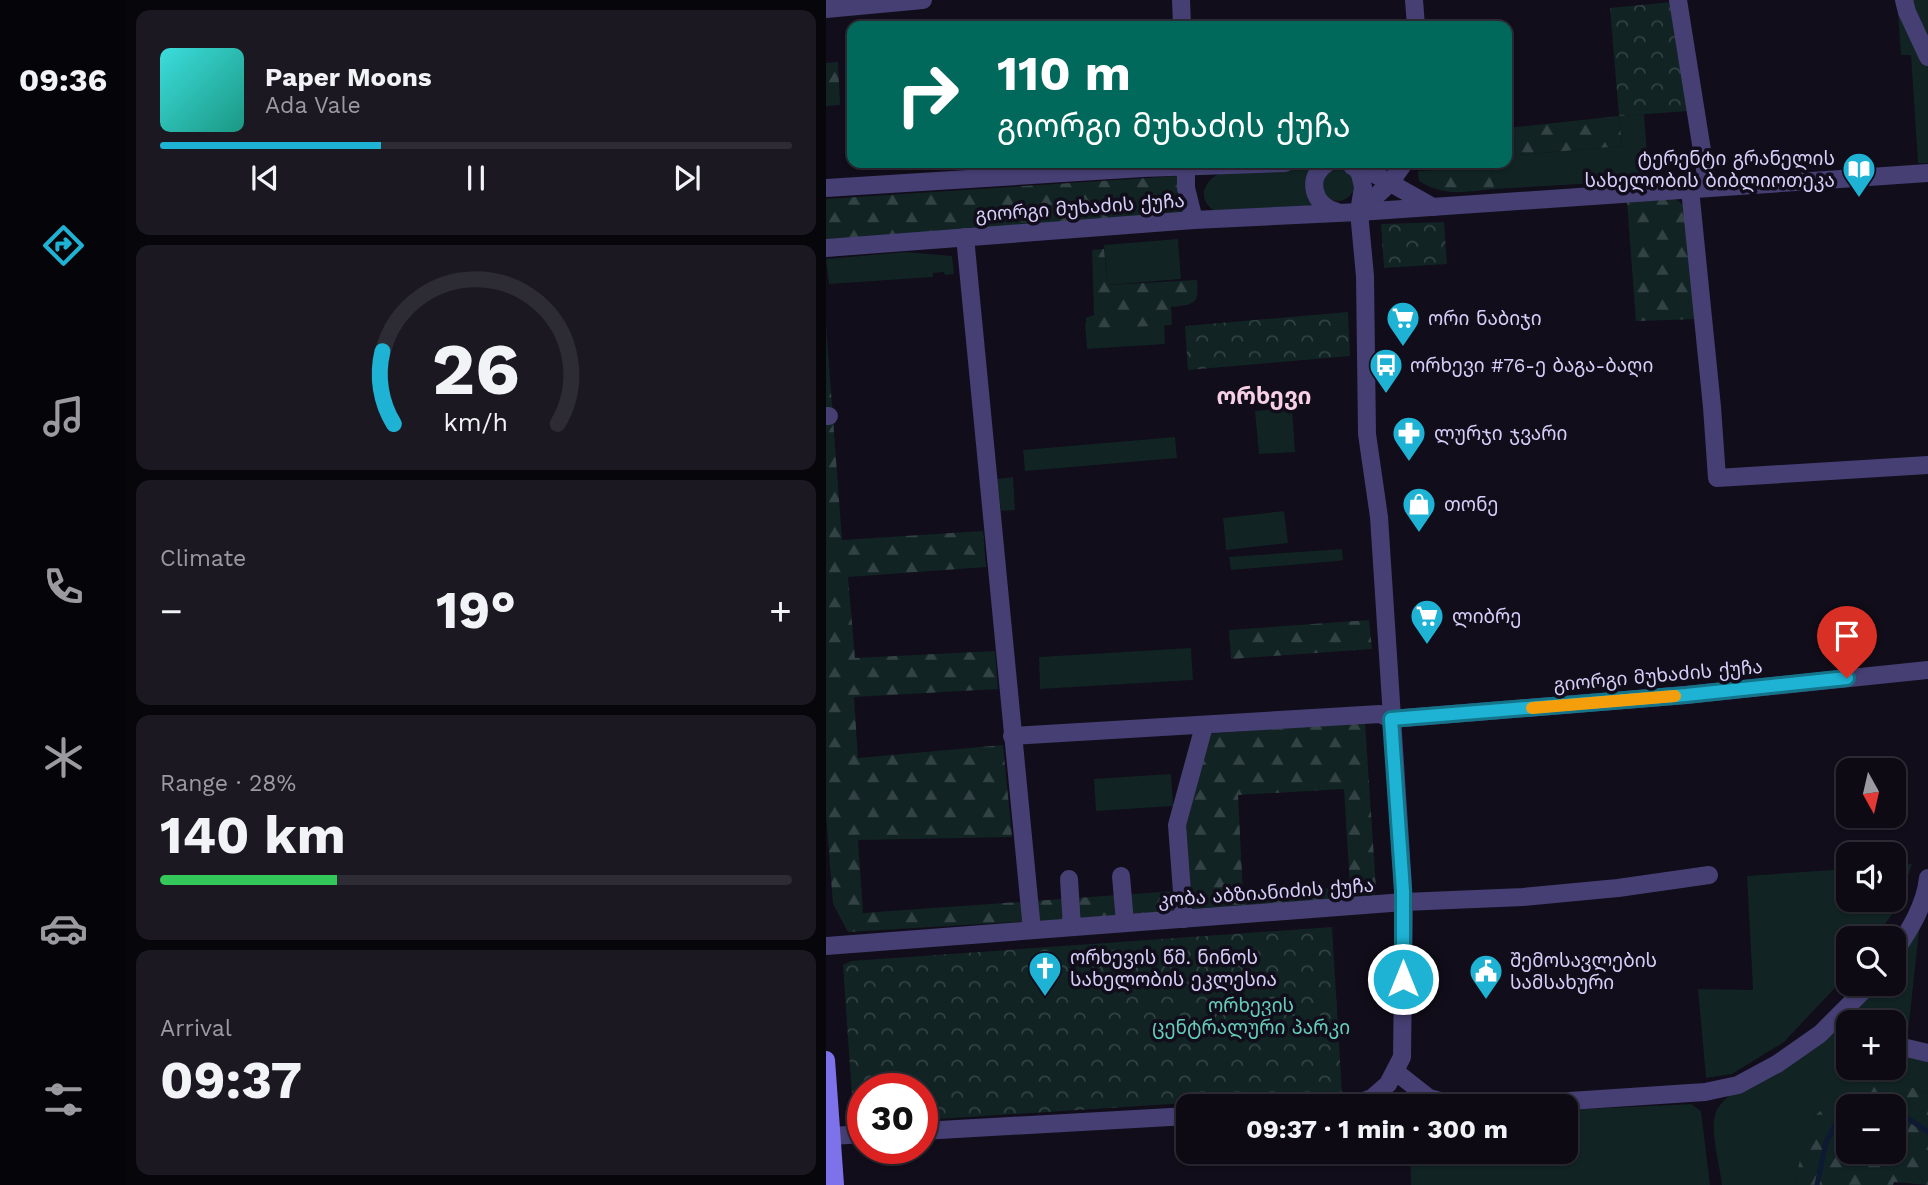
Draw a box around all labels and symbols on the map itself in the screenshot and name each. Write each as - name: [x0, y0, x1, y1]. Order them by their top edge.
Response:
- place label: ტერენტი გრანელის სახელობის ბიბლიოთეკა: [1585, 147, 1835, 193]
- library icon: ტერენტი გრანელის სახელობის ბიბლიოთეკა: [1840, 150, 1878, 199]
- street label: გიორგი მუხაძის ქუჩა: [974, 189, 1186, 226]
- supermarket icon: ორი ნაბიჯი: [1384, 299, 1422, 348]
- place label: ორი ნაბიჯი: [1428, 307, 1542, 330]
- bus stop icon: ორხევი #76-ე ბაგა-ბაღი: [1367, 346, 1405, 395]
- place label: ორხევი #76-ე ბაგა-ბაღი: [1410, 354, 1653, 378]
- district label: ორხევი: [1216, 383, 1312, 410]
- pharmacy icon: ლურჯი ჯვარი: [1390, 414, 1428, 463]
- place label: ლურჯი ჯვარი: [1434, 422, 1567, 446]
- shop icon: თონე: [1400, 485, 1438, 534]
- place label: თონე: [1444, 493, 1499, 516]
- supermarket icon: ლიბრე: [1408, 597, 1446, 646]
- place label: ლიბრე: [1452, 605, 1521, 629]
- pin: [1817, 606, 1877, 678]
- street label: გიორგი მუხაძის ქუჩა: [1552, 655, 1764, 696]
- north arrow: [1836, 758, 1906, 828]
- street label: კობა აბზიანიძის ქუჩა: [1157, 873, 1375, 912]
- position arrow: [1366, 942, 1440, 1016]
- place label: ორხევის წმ. ნინოს სახელობის ეკლესია: [1070, 946, 1277, 992]
- church icon: ორხევის წმ. ნინოს სახელობის ეკლესია: [1026, 949, 1064, 998]
- place label: შემოსავლების სამსახური: [1510, 949, 1657, 994]
- public building icon: შემოსავლების სამსახური: [1467, 952, 1505, 1001]
- park label: ორხევის ცენტრალური პარკი: [1152, 994, 1350, 1040]
- speed limit sign: 30: [847, 1073, 938, 1164]

